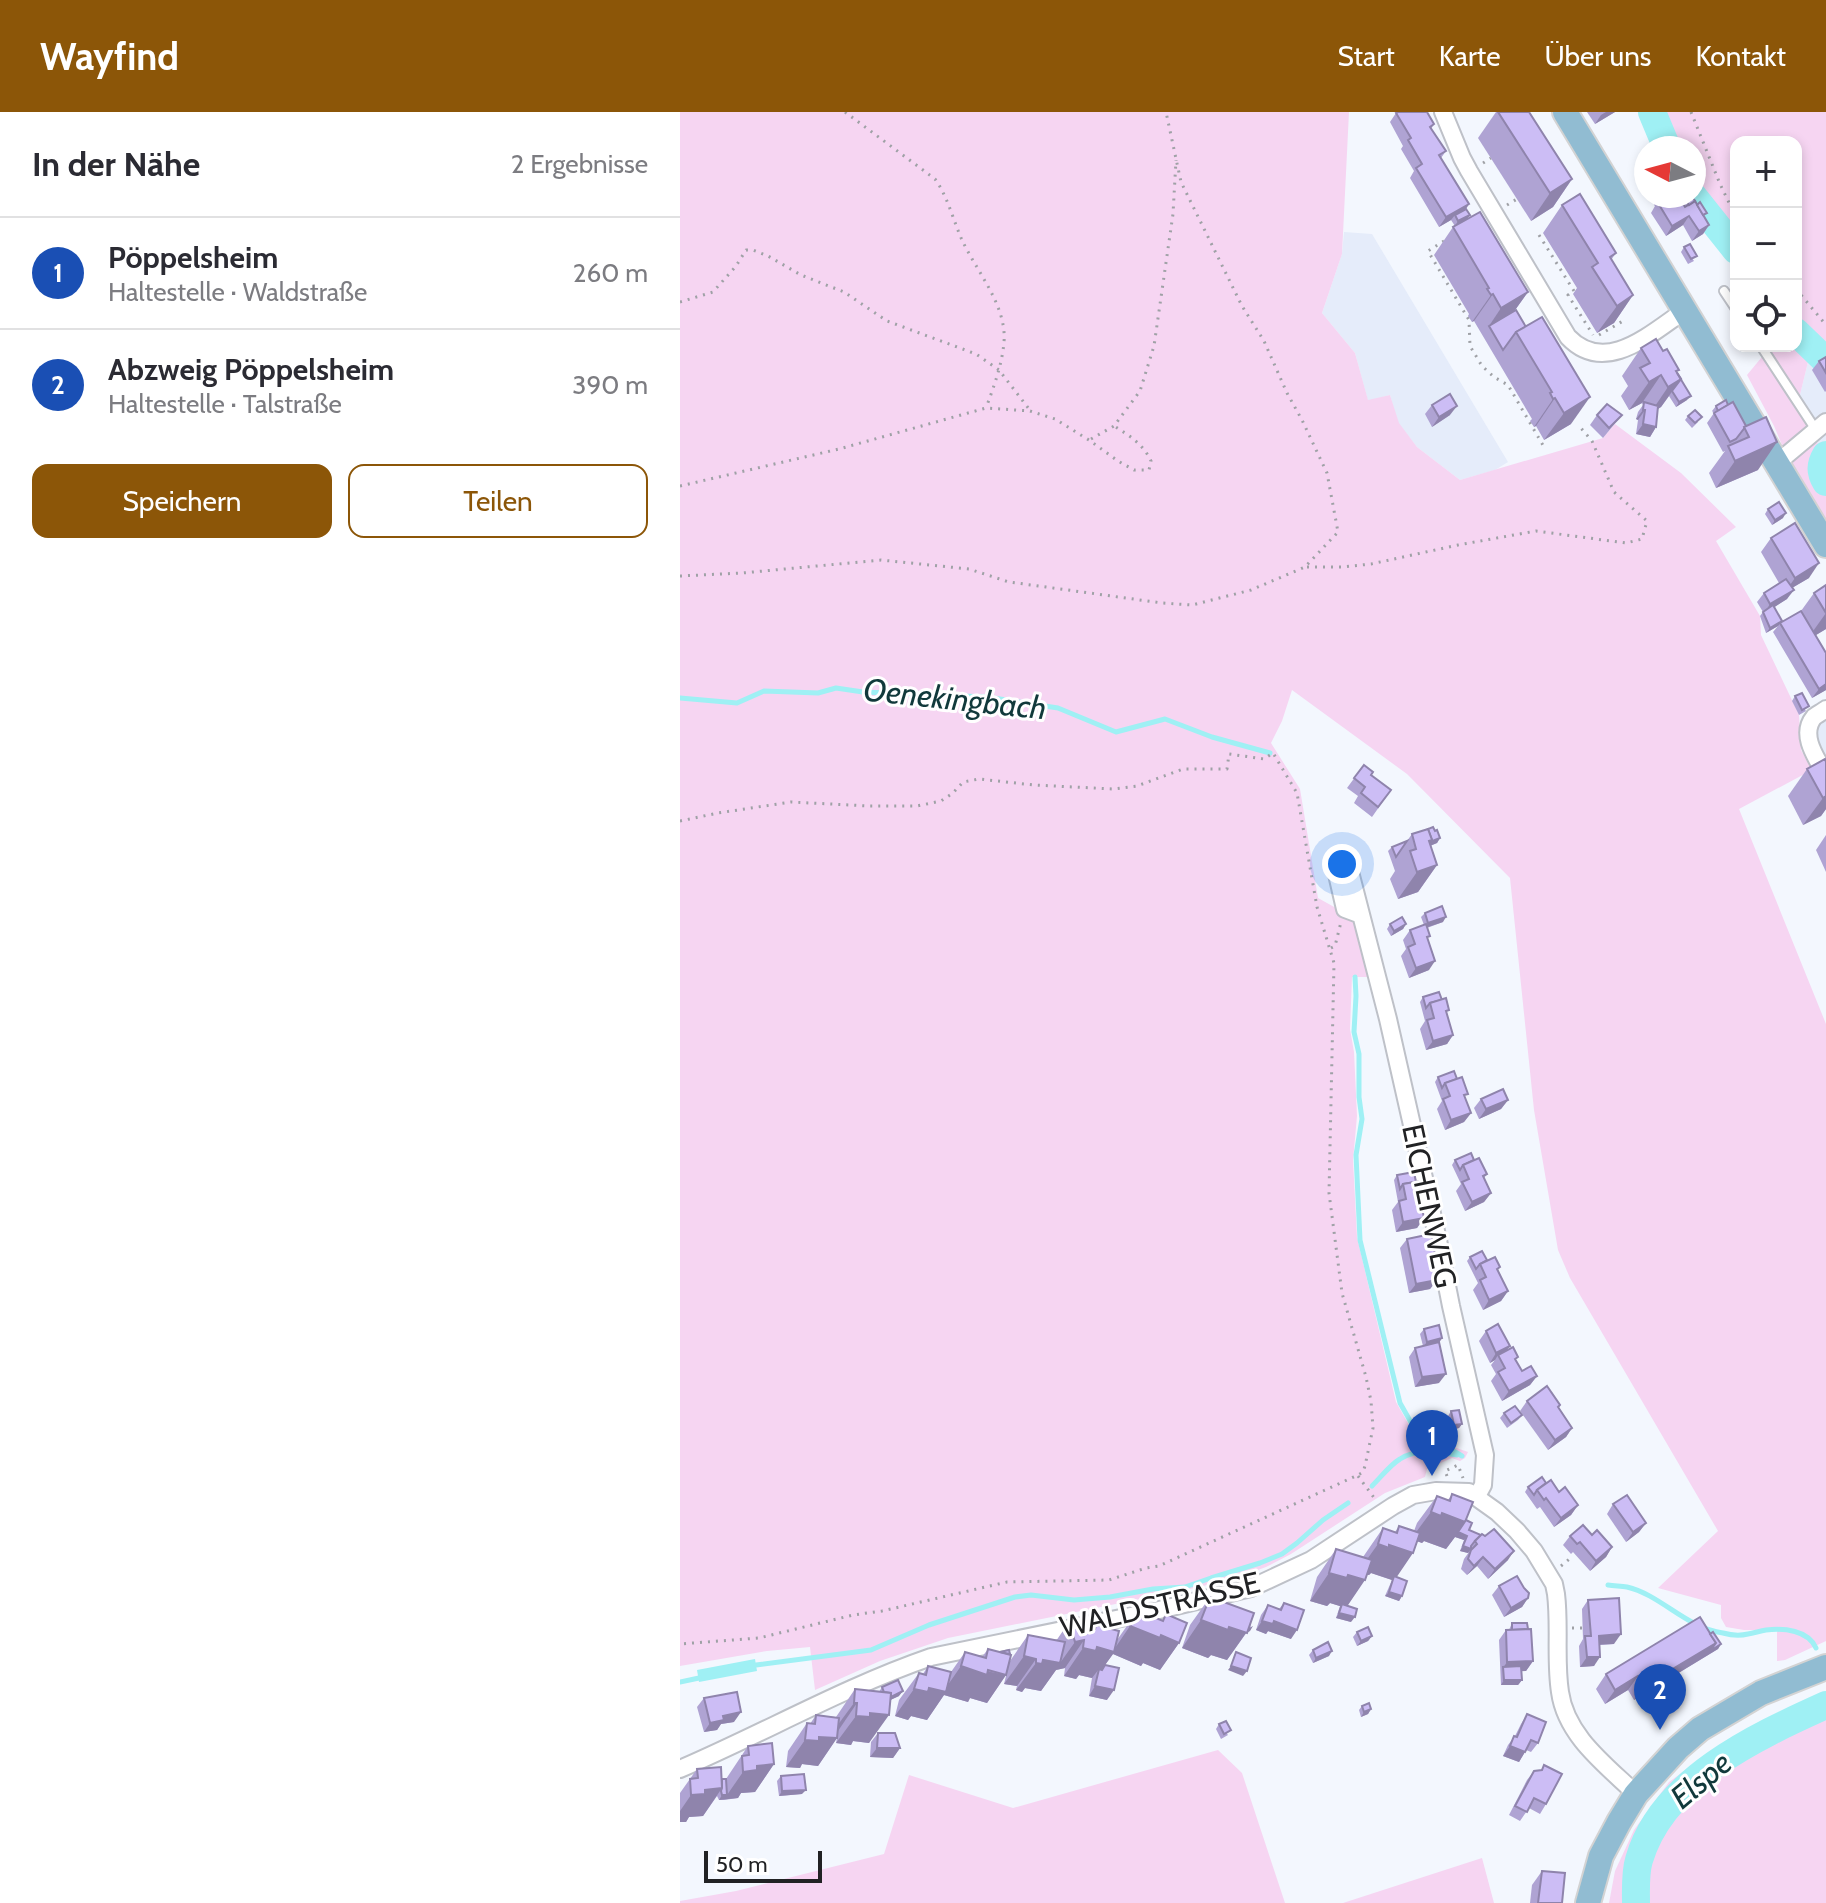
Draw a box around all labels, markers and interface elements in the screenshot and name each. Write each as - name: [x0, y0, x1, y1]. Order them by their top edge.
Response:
- text: Wayfind: [40, 33, 179, 80]
- text: Start: [1338, 39, 1395, 73]
- text: Karte: [1439, 39, 1501, 73]
- text: Über uns: [1545, 39, 1651, 73]
- text: Kontakt: [1695, 39, 1786, 73]
- north arrow: [1634, 136, 1706, 208]
- map controls: [1730, 136, 1802, 352]
- button: +: [1730, 136, 1802, 208]
- text: In der Nähe: [32, 143, 200, 185]
- text: 2 Ergebnisse: [511, 148, 648, 180]
- button: −: [1730, 208, 1802, 280]
- text: Pöppelsheim: [108, 239, 278, 276]
- text: 1: [53, 257, 63, 289]
- text: 260 m: [573, 257, 648, 289]
- text: Haltestelle · Waldstraße: [108, 276, 367, 308]
- button: locate: [1730, 280, 1802, 352]
- text: Abzweig Pöppelsheim: [108, 351, 394, 388]
- text: 2: [51, 369, 65, 401]
- text: 390 m: [572, 369, 648, 401]
- text: Haltestelle · Talstraße: [108, 388, 342, 420]
- button: Speichern: [32, 464, 332, 538]
- button: Teilen: [348, 464, 648, 538]
- water label: Oenekingbach: [862, 670, 1048, 727]
- your location: [1322, 844, 1362, 884]
- street label: EICHENWEG: [1394, 1121, 1465, 1291]
- pin: 1: [1406, 1410, 1458, 1476]
- street label: WALDSTRASSE: [1056, 1564, 1264, 1646]
- pin: 2: [1634, 1664, 1686, 1730]
- water label: Elspe: [1662, 1743, 1739, 1816]
- scale bar: [704, 1847, 822, 1883]
- text: 50 m: [716, 1851, 768, 1878]

